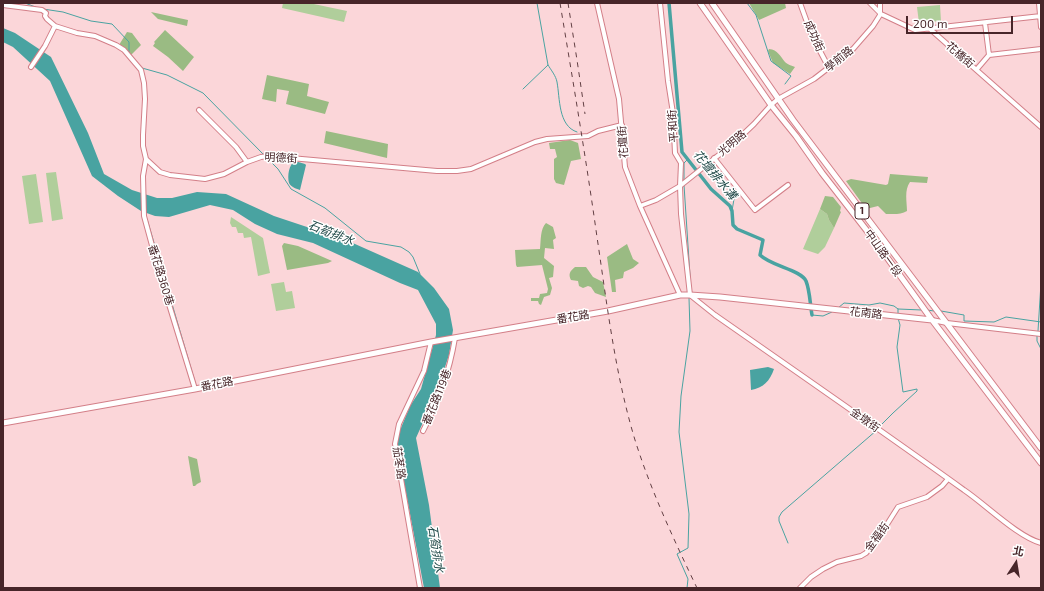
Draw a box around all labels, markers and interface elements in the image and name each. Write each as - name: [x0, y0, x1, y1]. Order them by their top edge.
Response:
- scale bar: [908, 8, 1015, 34]
- text: 200 m: [913, 16, 947, 30]
- street label: 成功街: [801, 18, 827, 54]
- street label: 花橋街: [943, 39, 977, 71]
- street label: 學前路: [822, 43, 856, 75]
- street label: 平和街: [665, 109, 681, 143]
- street label: 花壇街: [615, 125, 631, 159]
- street label: 光明路: [715, 127, 749, 159]
- water label: 花壇排水溝: [690, 147, 740, 203]
- street label: 明德街: [264, 151, 298, 165]
- road number: 1: [855, 203, 869, 219]
- water label: 石筍排水: [306, 218, 356, 248]
- street label: 中山路一段: [861, 227, 905, 279]
- street label: 番花路360巷: [145, 243, 177, 307]
- street label: 花南路: [849, 305, 883, 321]
- street label: 番花路: [556, 308, 590, 326]
- street label: 番花路119巷: [420, 367, 454, 427]
- street label: 番花路: [200, 374, 234, 394]
- street label: 金墩街: [848, 405, 882, 435]
- street label: 茄苳路: [390, 446, 408, 480]
- street label: 金福街: [862, 520, 892, 554]
- water label: 石筍排水: [425, 524, 447, 574]
- north arrow: [996, 543, 1036, 583]
- text: 北: [1012, 543, 1025, 558]

